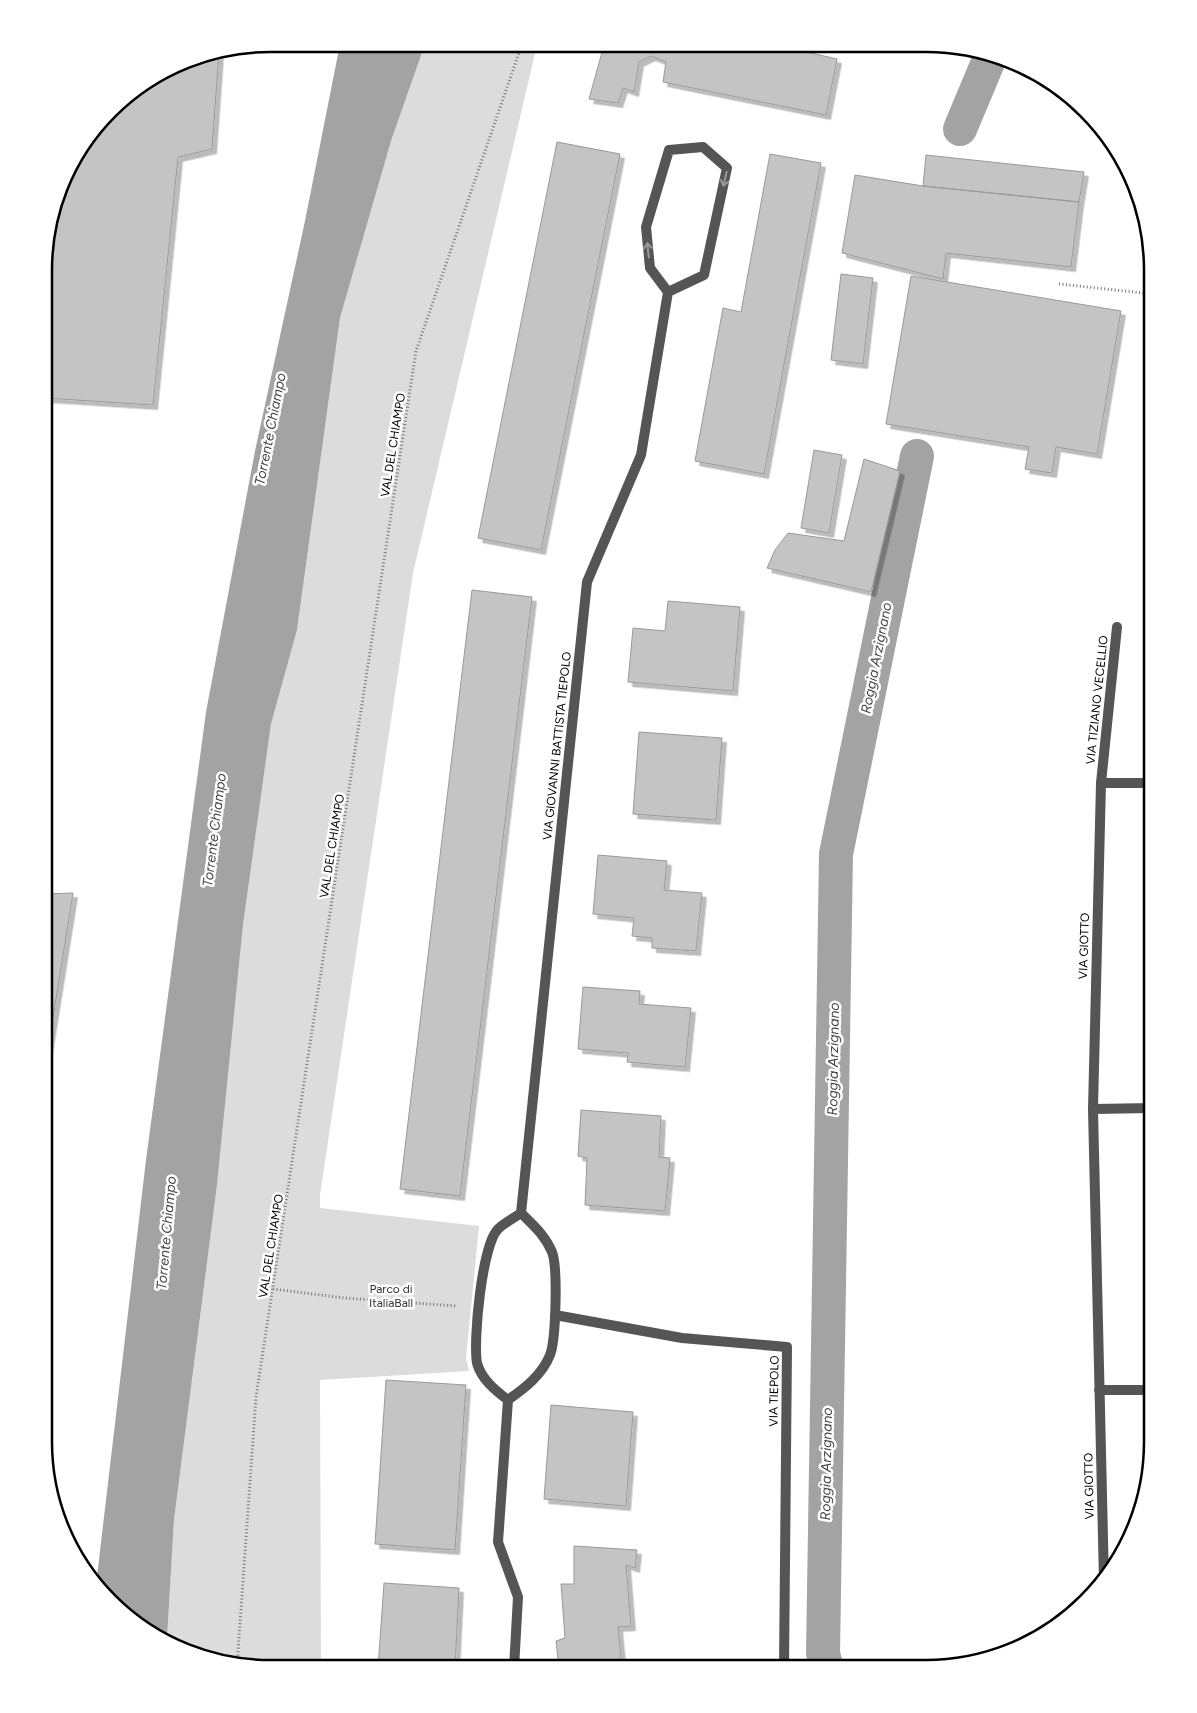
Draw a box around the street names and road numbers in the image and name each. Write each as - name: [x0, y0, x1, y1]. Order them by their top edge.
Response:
- street label: VAL DEL CHIAMPO: [378, 392, 408, 498]
- street label: VIA TIZIANO VECELLIO: [1083, 635, 1111, 765]
- street label: VIA GIOVANNI BATTISTA TIEPOLO: [540, 651, 574, 841]
- street label: VAL DEL CHIAMPO: [317, 793, 347, 899]
- street label: VIA GIOTTO: [1076, 912, 1092, 980]
- street label: VAL DEL CHIAMPO: [256, 1193, 286, 1299]
- street label: VIA TIEPOLO: [766, 1355, 782, 1427]
- street label: VIA GIOTTO: [1081, 1453, 1097, 1519]

